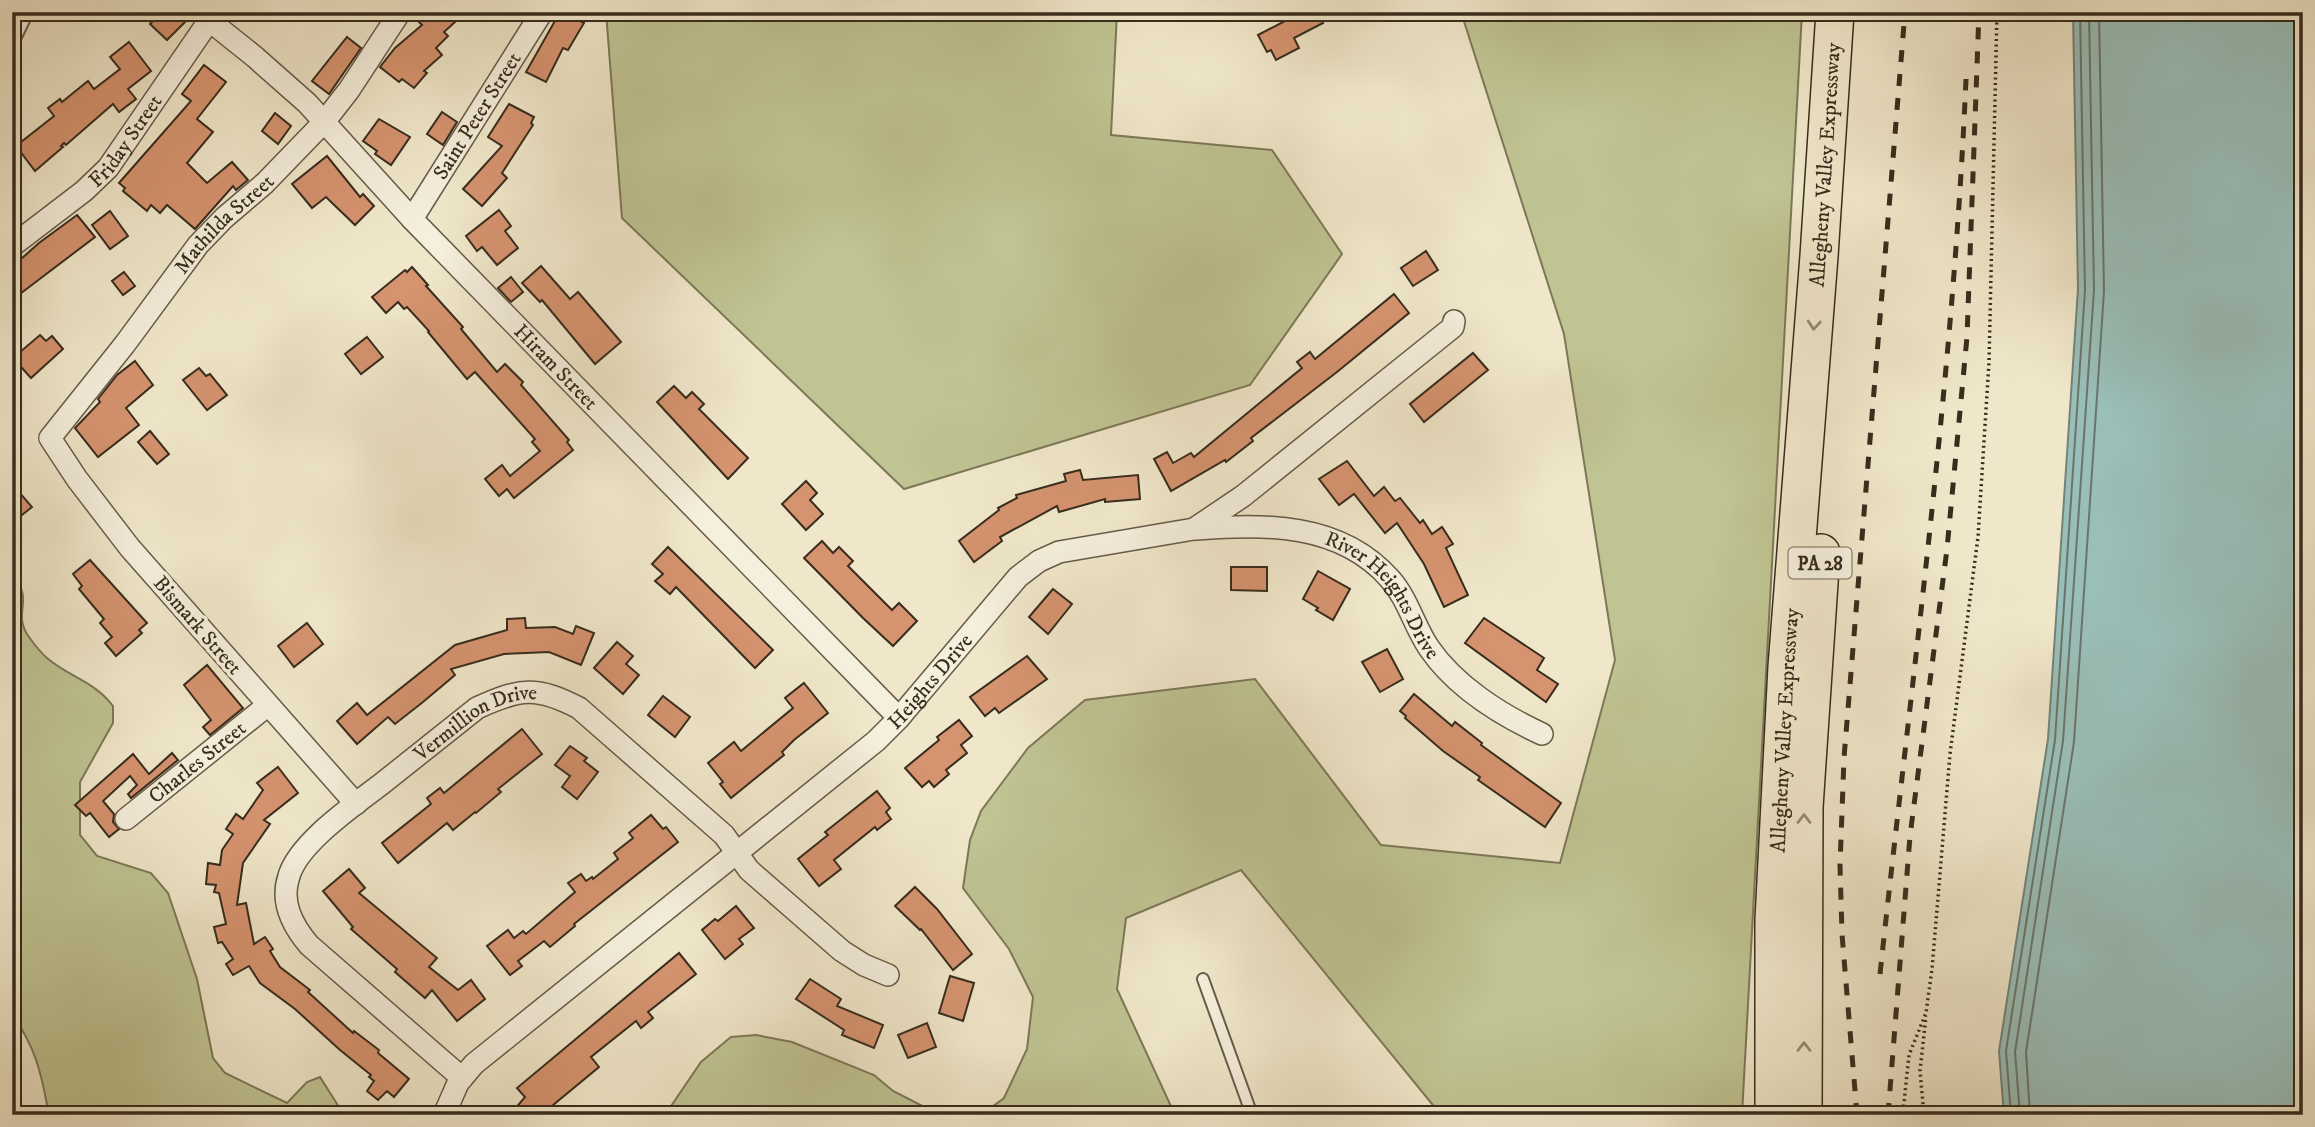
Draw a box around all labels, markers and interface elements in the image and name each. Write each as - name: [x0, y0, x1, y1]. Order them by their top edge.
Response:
- street label: Allegheny Valley Expressway: [1805, 41, 1847, 288]
- street label: Saint Peter Street: [428, 47, 528, 185]
- street label: Friday Street: [84, 90, 169, 193]
- street label: Mathilda Street: [169, 169, 280, 279]
- street label: Hiram Street: [508, 319, 603, 416]
- one-way arrow: [1807, 320, 1822, 331]
- street label: River Heights Drive: [1321, 526, 1445, 665]
- road number: PA 28: [1788, 548, 1852, 578]
- street label: Bismark Street: [147, 571, 247, 681]
- street label: Allegheny Valley Expressway: [1765, 606, 1806, 853]
- street label: Heights Drive: [883, 628, 979, 736]
- street label: Vermillion Drive: [408, 680, 538, 768]
- street label: Charles Street: [144, 716, 252, 810]
- one-way arrow: [1796, 813, 1812, 824]
- one-way arrow: [1796, 1041, 1812, 1051]

